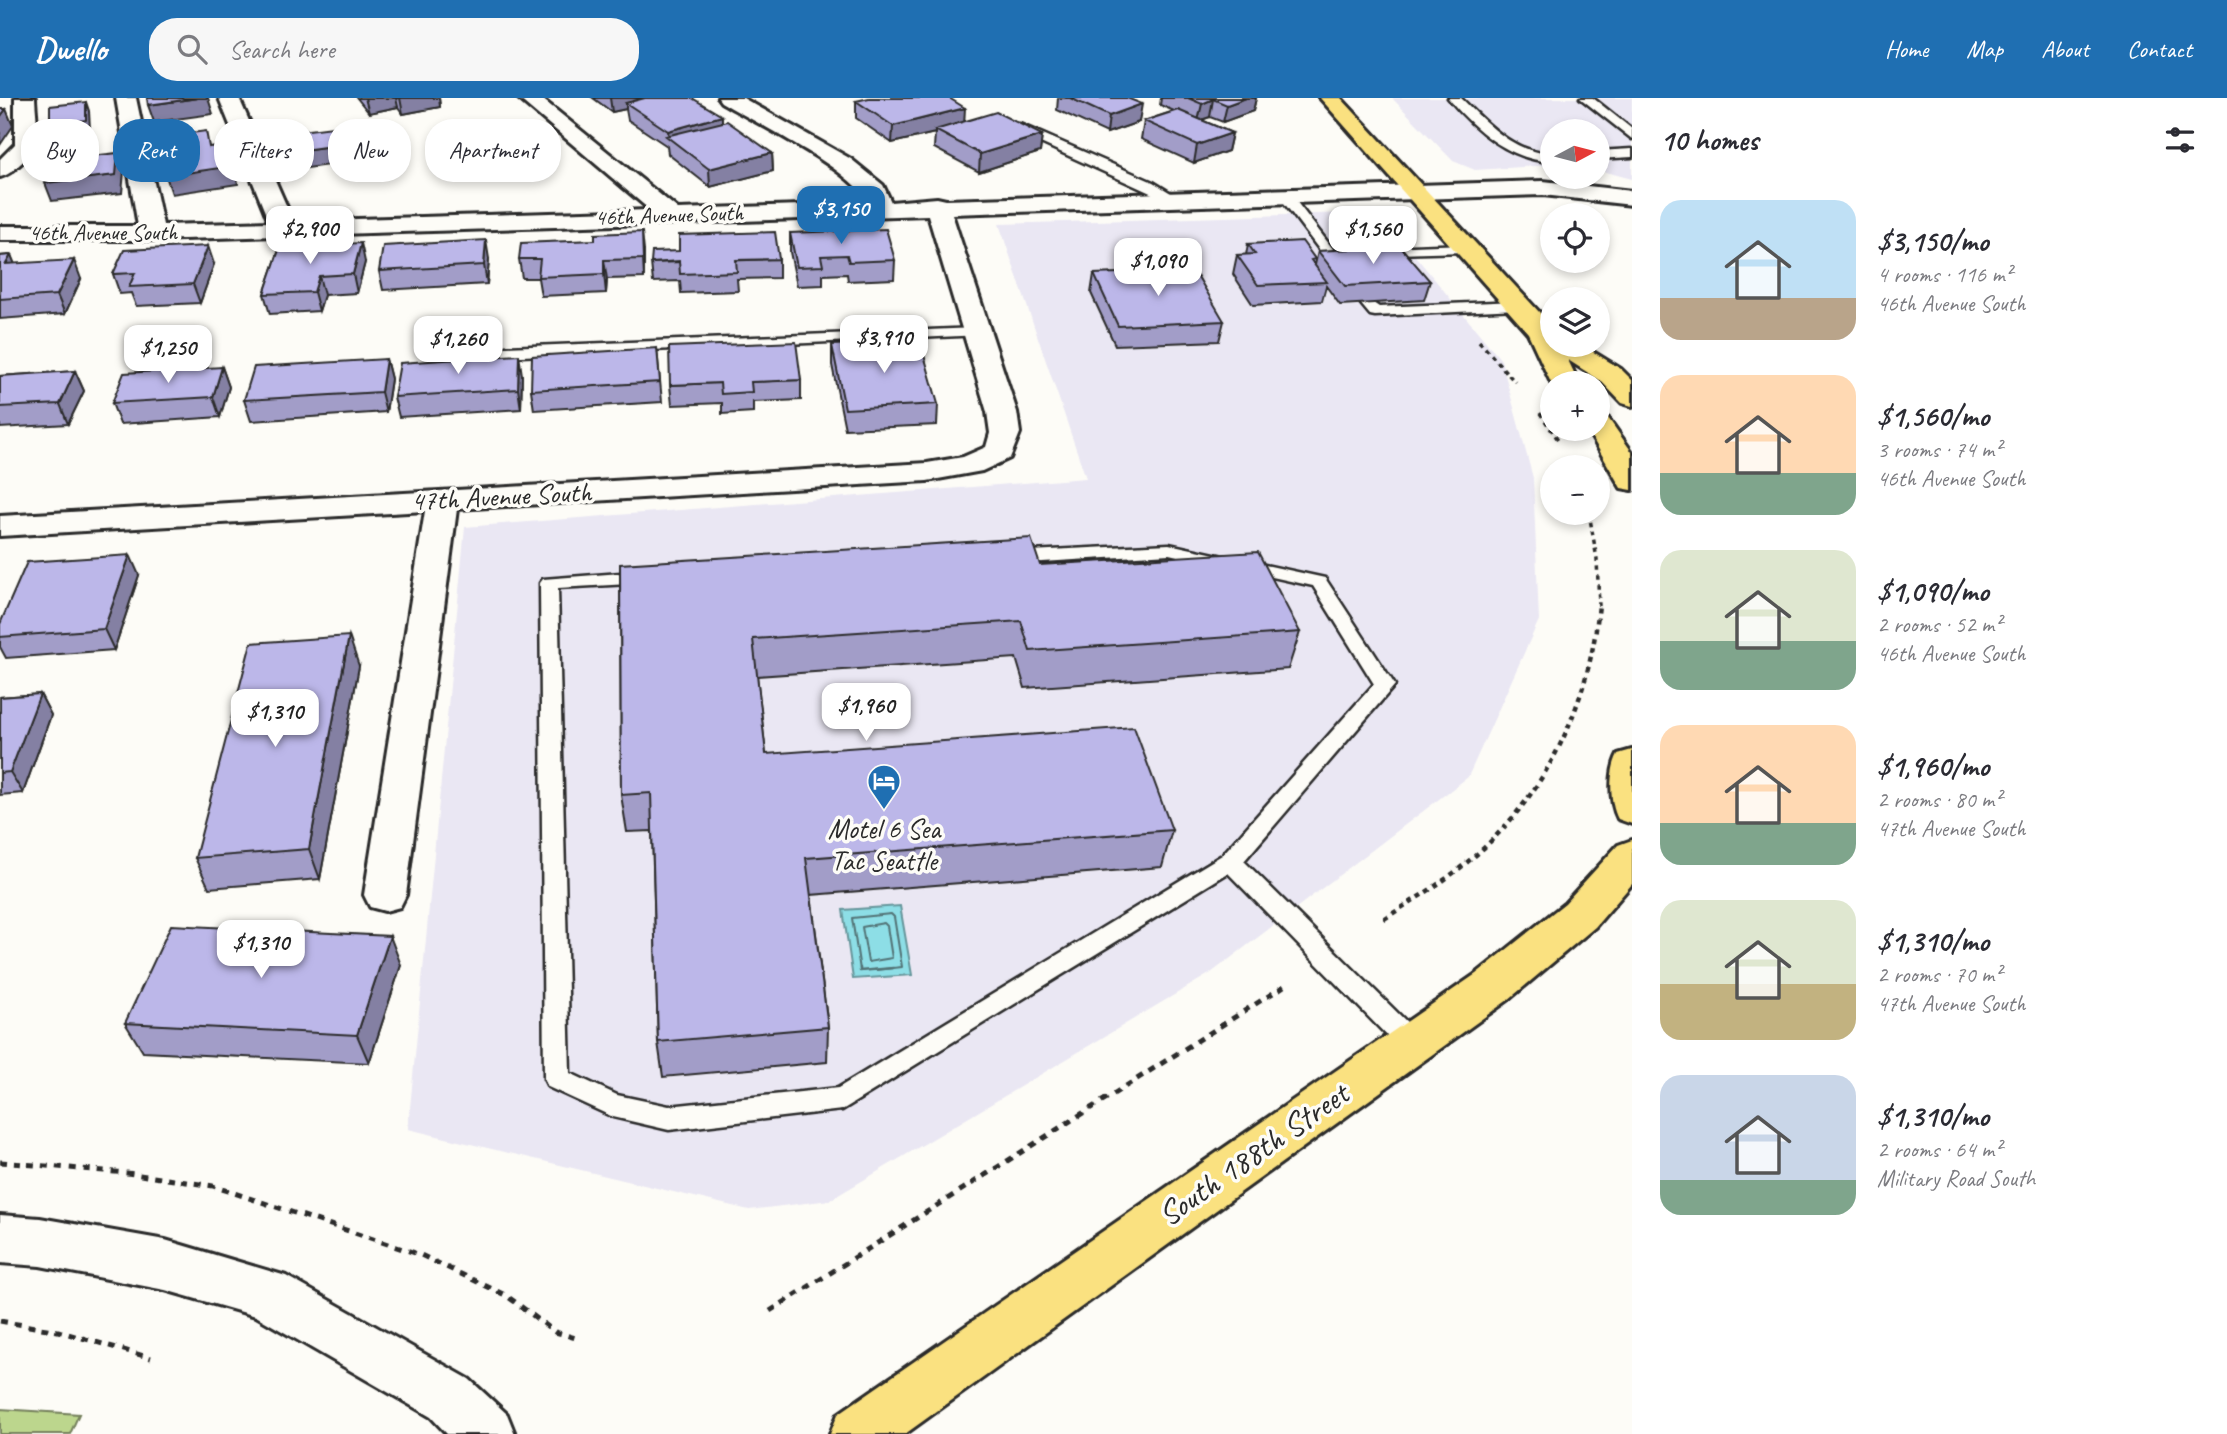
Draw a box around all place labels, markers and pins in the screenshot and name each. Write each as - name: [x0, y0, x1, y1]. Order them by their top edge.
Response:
- pin: $3,150: [784, 186, 898, 246]
- pin: $2,900: [253, 206, 367, 266]
- pin: $1,560: [1316, 206, 1430, 266]
- pin: $1,090: [1101, 238, 1215, 298]
- pin: $1,260: [401, 316, 515, 376]
- pin: $3,910: [827, 316, 941, 375]
- pin: $1,250: [111, 326, 225, 385]
- pin: $1,960: [809, 684, 923, 743]
- pin: $1,310: [218, 690, 332, 749]
- hotel icon: Motel 6 Sea Tac Seattle: [865, 762, 903, 811]
- place label: Motel 6 Sea Tac Seattle: [828, 811, 942, 878]
- pin: $1,310: [204, 920, 318, 980]

